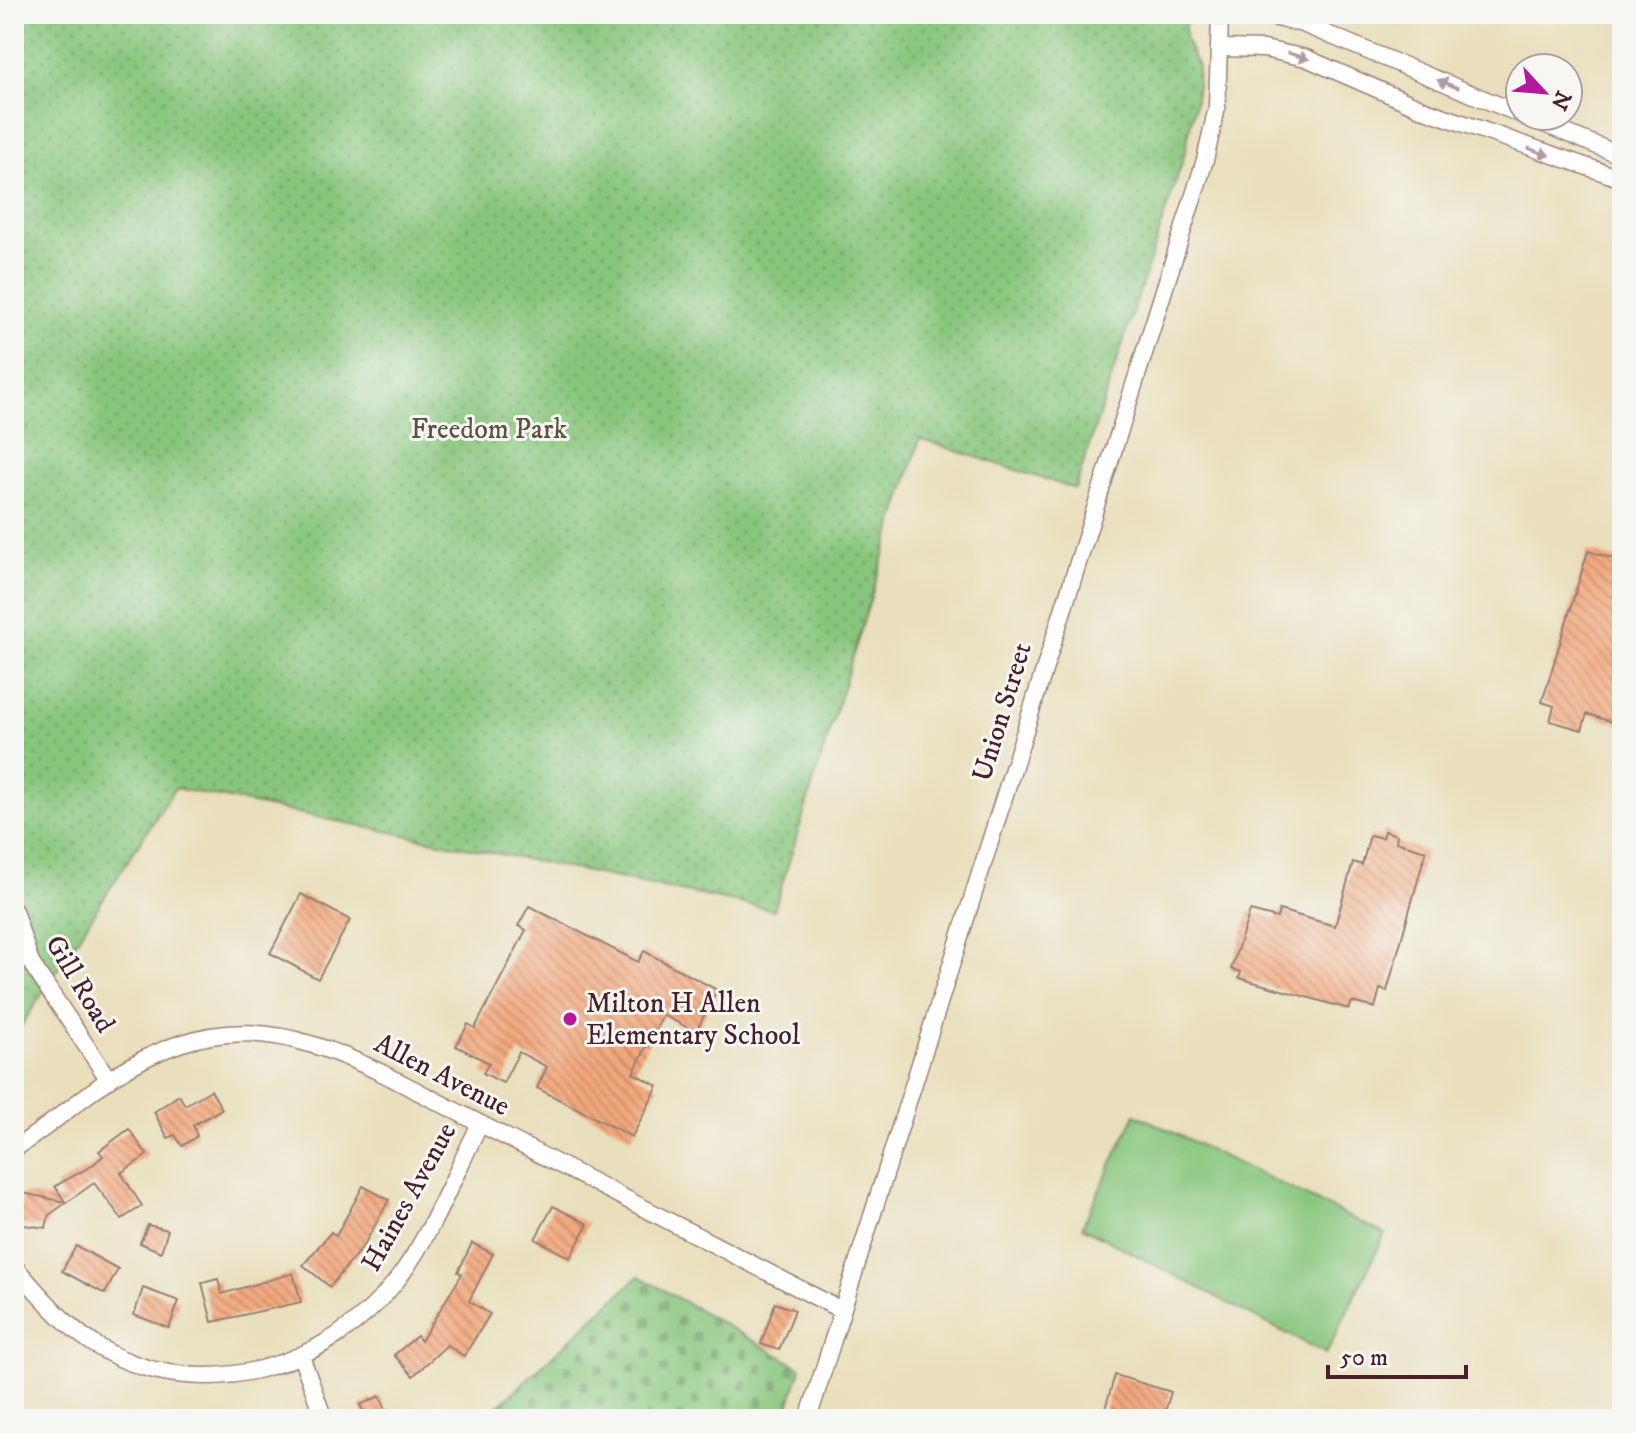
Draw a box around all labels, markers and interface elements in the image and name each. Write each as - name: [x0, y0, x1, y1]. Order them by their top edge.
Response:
- one-way arrow: [1286, 50, 1310, 63]
- north arrow: [1504, 52, 1584, 132]
- one-way arrow: [1436, 78, 1460, 91]
- text: N: [1545, 86, 1577, 114]
- one-way arrow: [1527, 146, 1551, 159]
- park label: Freedom Park: [411, 412, 567, 447]
- street label: Union Street: [964, 638, 1040, 786]
- street label: Gill Road: [37, 929, 123, 1039]
- place label: Milton H Allen Elementary School: [586, 986, 801, 1053]
- marker: Milton H Allen Elementary School: [561, 1010, 579, 1028]
- street label: Allen Avenue: [368, 1026, 516, 1124]
- street label: Haines Avenue: [354, 1116, 464, 1278]
- scale bar: [1328, 1329, 1466, 1379]
- text: 50 m: [1340, 1343, 1388, 1373]

